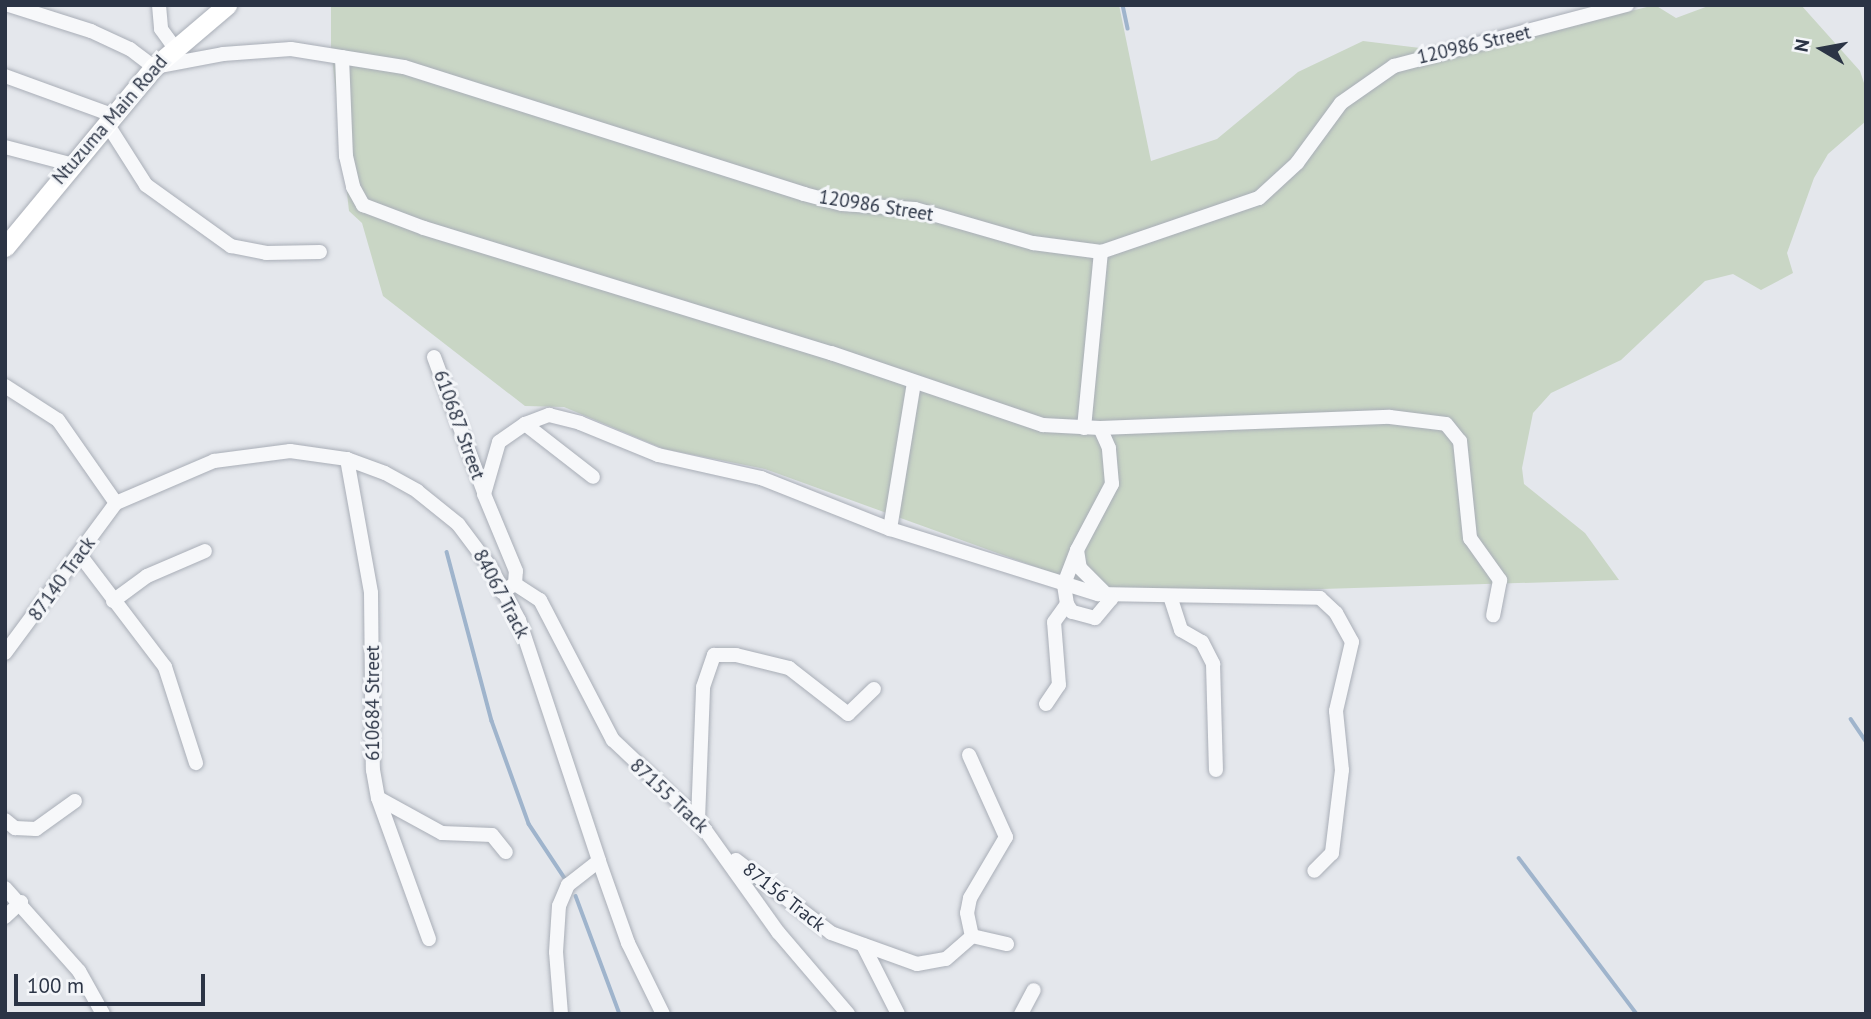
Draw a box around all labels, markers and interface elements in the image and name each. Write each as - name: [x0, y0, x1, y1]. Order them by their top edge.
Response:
- north arrow: [1787, 14, 1857, 84]
- street label: 120986 Street: [1415, 21, 1533, 69]
- text: N: [1788, 37, 1814, 54]
- street label: Ntuzuma Main Road: [48, 51, 172, 189]
- street label: 120986 Street: [817, 186, 935, 226]
- street label: 610687 Street: [428, 367, 490, 483]
- street label: 87140 Track: [24, 532, 100, 626]
- street label: 84067 Track: [468, 545, 534, 643]
- street label: 610684 Street: [362, 645, 384, 761]
- street label: 87155 Track: [625, 754, 713, 838]
- street label: 87156 Track: [738, 858, 830, 936]
- scale bar: [18, 960, 208, 1004]
- text: 100 m: [27, 972, 84, 999]

